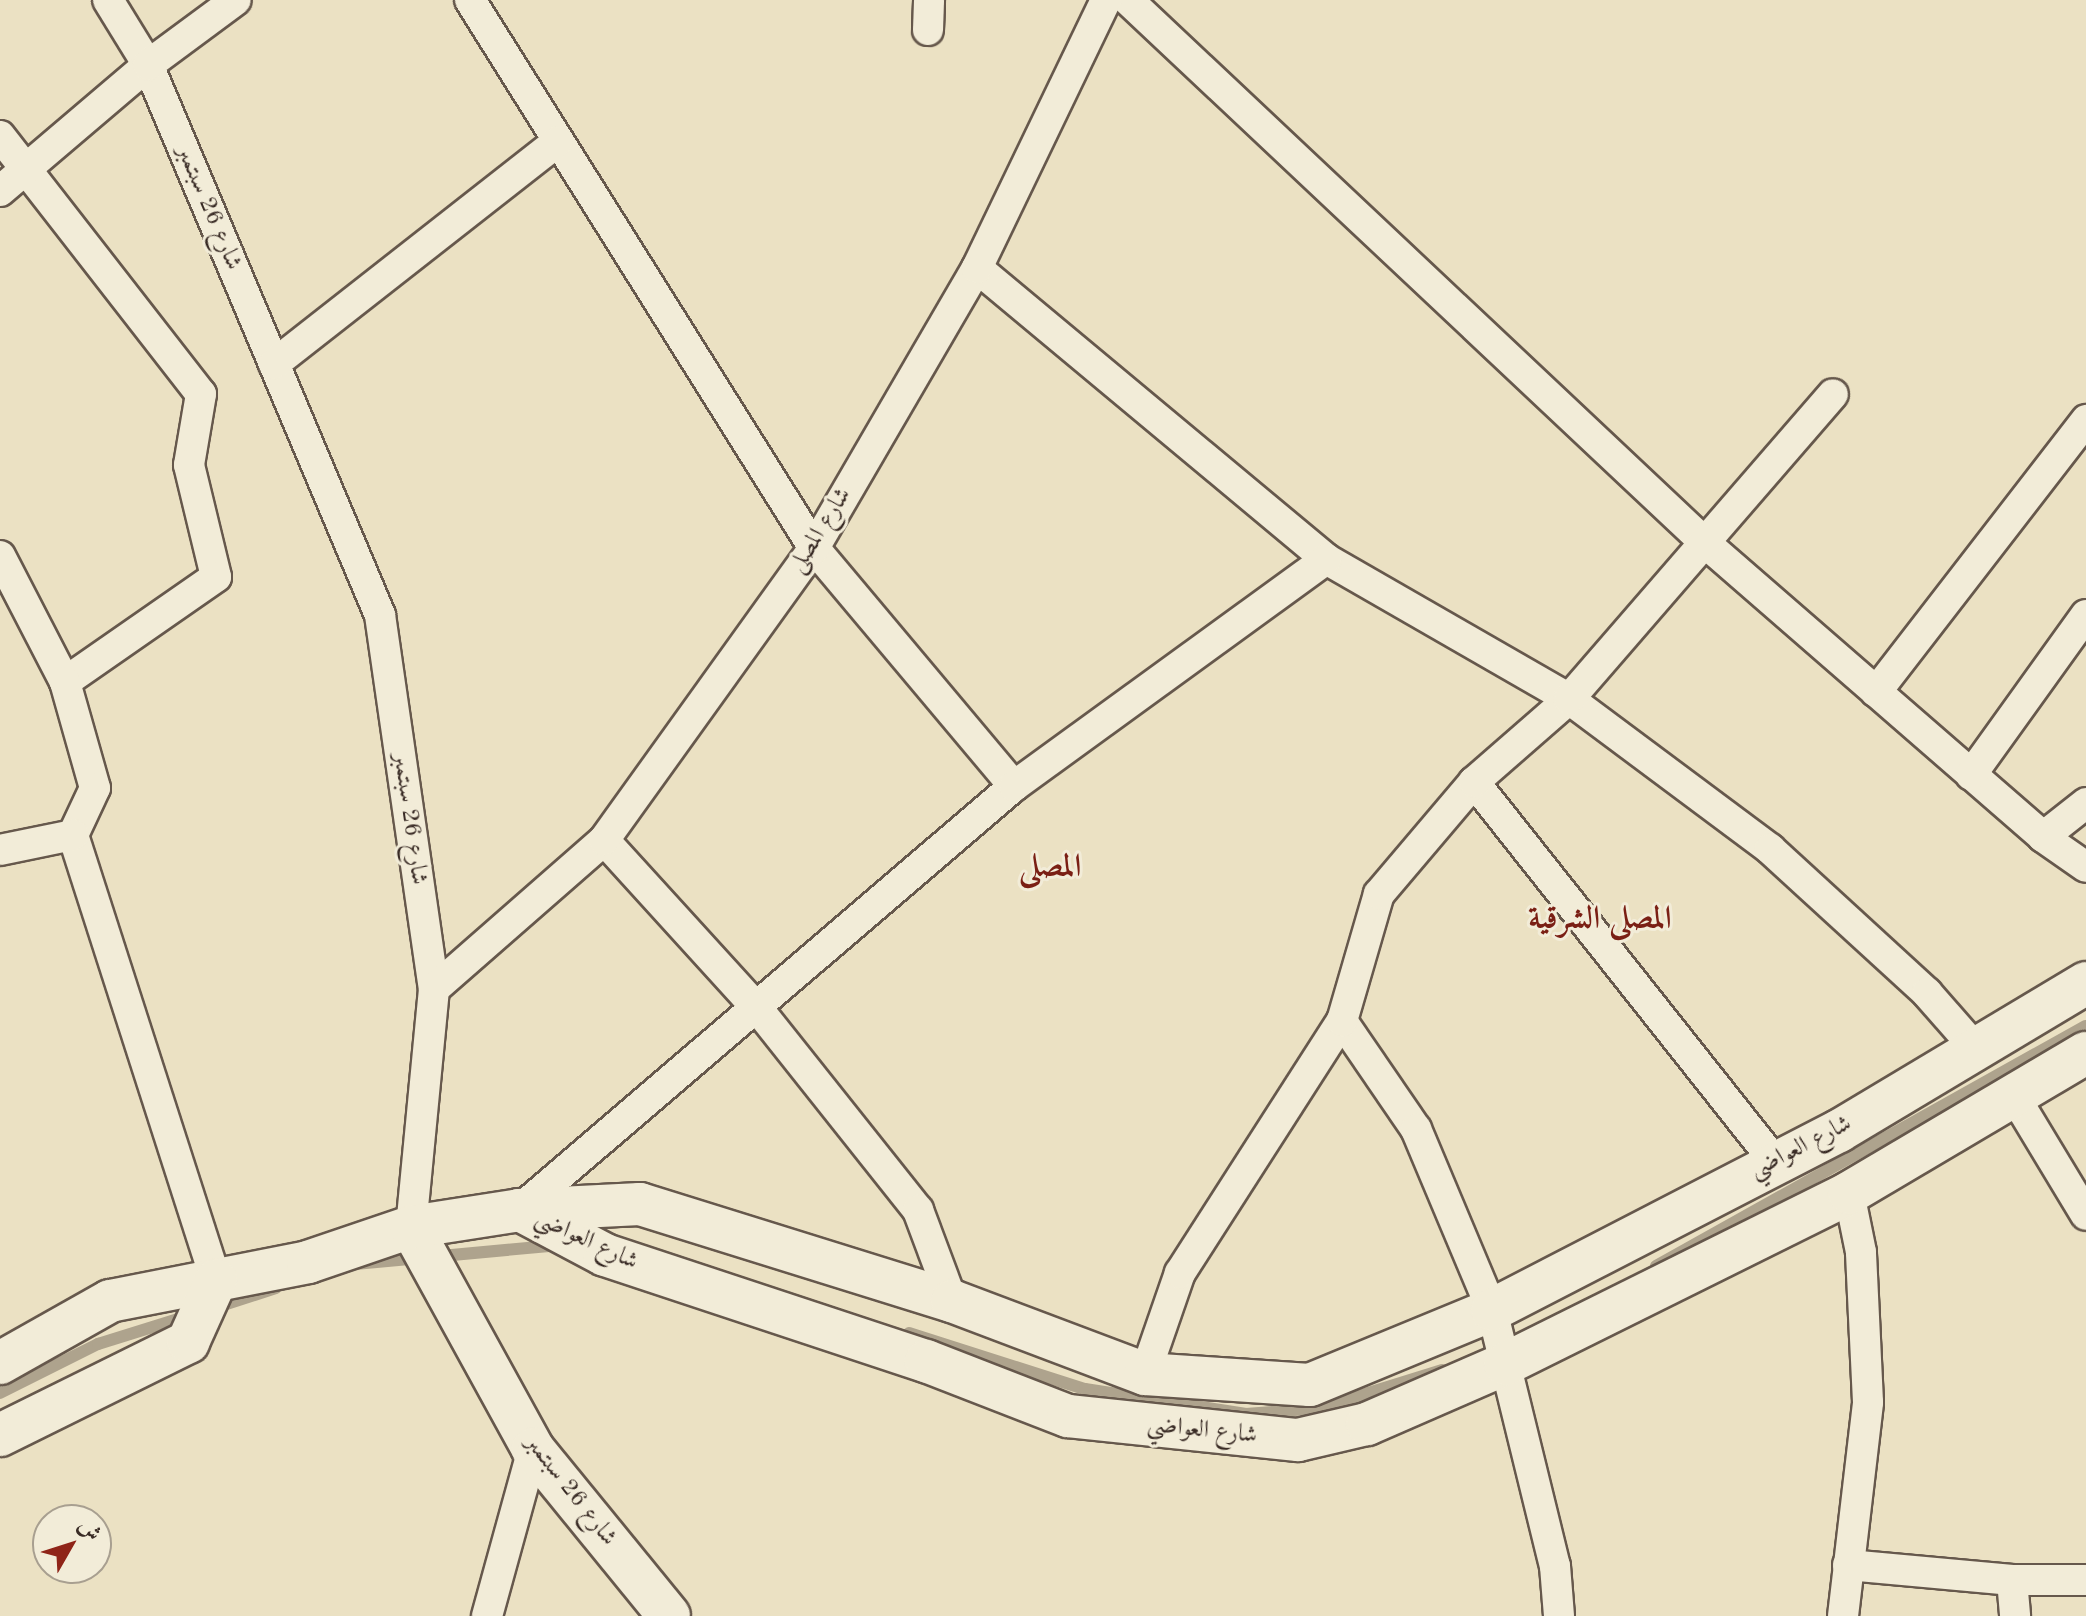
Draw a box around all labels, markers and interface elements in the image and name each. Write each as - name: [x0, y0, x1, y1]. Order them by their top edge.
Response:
- street label: شارع 26 سبتمبر: [169, 141, 247, 275]
- street label: شارع المصلى: [784, 483, 858, 579]
- street label: شارع 26 سبتمبر: [386, 751, 432, 887]
- district label: المصلى: [1019, 849, 1081, 887]
- district label: المصلى الشرقية: [1528, 901, 1672, 939]
- street label: شارع العواضي: [1745, 1110, 1857, 1186]
- street label: شارع العواضي: [530, 1205, 642, 1277]
- street label: شارع العواضي: [1146, 1411, 1258, 1451]
- street label: شارع 26 سبتمبر: [518, 1430, 622, 1552]
- north arrow: [32, 1504, 112, 1584]
- text: ش: [74, 1515, 105, 1546]

